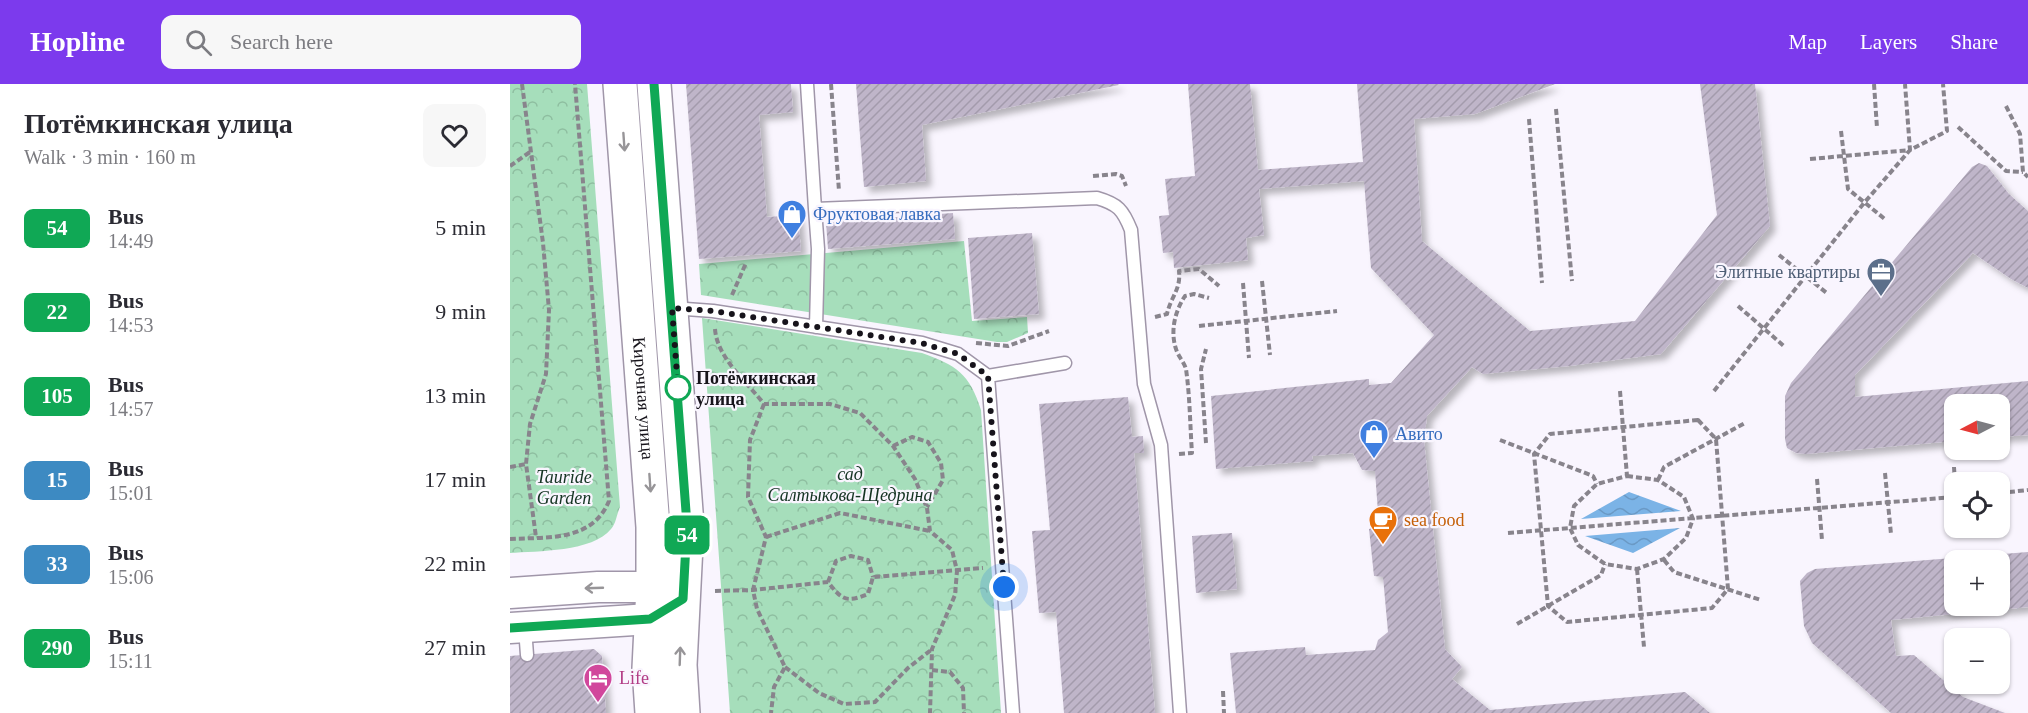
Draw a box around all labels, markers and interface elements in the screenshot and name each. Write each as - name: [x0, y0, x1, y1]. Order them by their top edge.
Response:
- search box: [161, 15, 581, 69]
- text: Hopline: [30, 26, 125, 57]
- icon: search: [182, 26, 215, 59]
- text: Search here: [230, 29, 333, 54]
- text: Map: [1789, 30, 1827, 54]
- text: Layers: [1860, 30, 1917, 54]
- text: Share: [1950, 30, 1998, 54]
- button: heart: [423, 104, 486, 167]
- text: Потёмкинская улица: [24, 108, 293, 139]
- one-way arrow: [619, 132, 630, 152]
- text: Walk · 3 min · 160 m: [24, 146, 196, 168]
- shop icon: Фруктовая лавка: [776, 198, 808, 240]
- text: Bus: [108, 204, 143, 229]
- place label: Фруктовая лавка: [813, 204, 941, 224]
- text: 5 min: [435, 215, 486, 240]
- text: 54: [47, 216, 68, 240]
- text: 14:49: [108, 230, 154, 252]
- office icon: Элитные квартиры: [1865, 256, 1897, 298]
- place label: Элитные квартиры: [1715, 262, 1860, 282]
- text: Bus: [108, 288, 143, 313]
- text: 9 min: [435, 299, 486, 324]
- text: 22: [47, 300, 68, 324]
- text: 14:53: [108, 314, 154, 336]
- street label: Кирочная улица: [629, 336, 658, 460]
- place label: Потёмкинская улица: [696, 368, 816, 409]
- text: Bus: [108, 372, 143, 397]
- marker: Потёмкинская улица: [665, 375, 691, 401]
- text: 13 min: [424, 383, 486, 408]
- text: 105: [41, 384, 73, 408]
- north arrow: [1944, 394, 2010, 460]
- map controls: [1944, 394, 2010, 694]
- text: 14:57: [108, 398, 154, 420]
- shop icon: Авито: [1358, 418, 1390, 460]
- place label: Авито: [1395, 424, 1443, 444]
- text: Bus: [108, 456, 143, 481]
- park label: сад Салтыкова-Щедрина: [768, 464, 932, 505]
- text: 17 min: [424, 467, 486, 492]
- park label: Tauride Garden: [536, 467, 592, 508]
- text: 15: [47, 468, 68, 492]
- button: locate: [1944, 472, 2010, 538]
- one-way arrow: [644, 473, 655, 493]
- text: 15:01: [108, 482, 154, 504]
- cafe icon: sea food: [1367, 504, 1399, 546]
- place label: sea food: [1404, 510, 1464, 530]
- line badge: 54: [660, 516, 714, 554]
- text: 54: [677, 523, 698, 547]
- text: Bus: [108, 540, 143, 565]
- button: +: [1944, 550, 2010, 616]
- text: 22 min: [424, 551, 486, 576]
- text: 33: [47, 552, 68, 576]
- text: 15:06: [108, 566, 154, 588]
- your location: [989, 572, 1019, 602]
- one-way arrow: [585, 582, 605, 593]
- text: Bus: [108, 624, 143, 649]
- button: −: [1944, 628, 2010, 694]
- text: 27 min: [424, 635, 486, 660]
- text: 290: [41, 636, 73, 660]
- one-way arrow: [675, 647, 686, 667]
- text: 15:11: [108, 650, 153, 672]
- hotel icon: Life: [582, 662, 614, 704]
- place label: Life: [619, 668, 649, 688]

